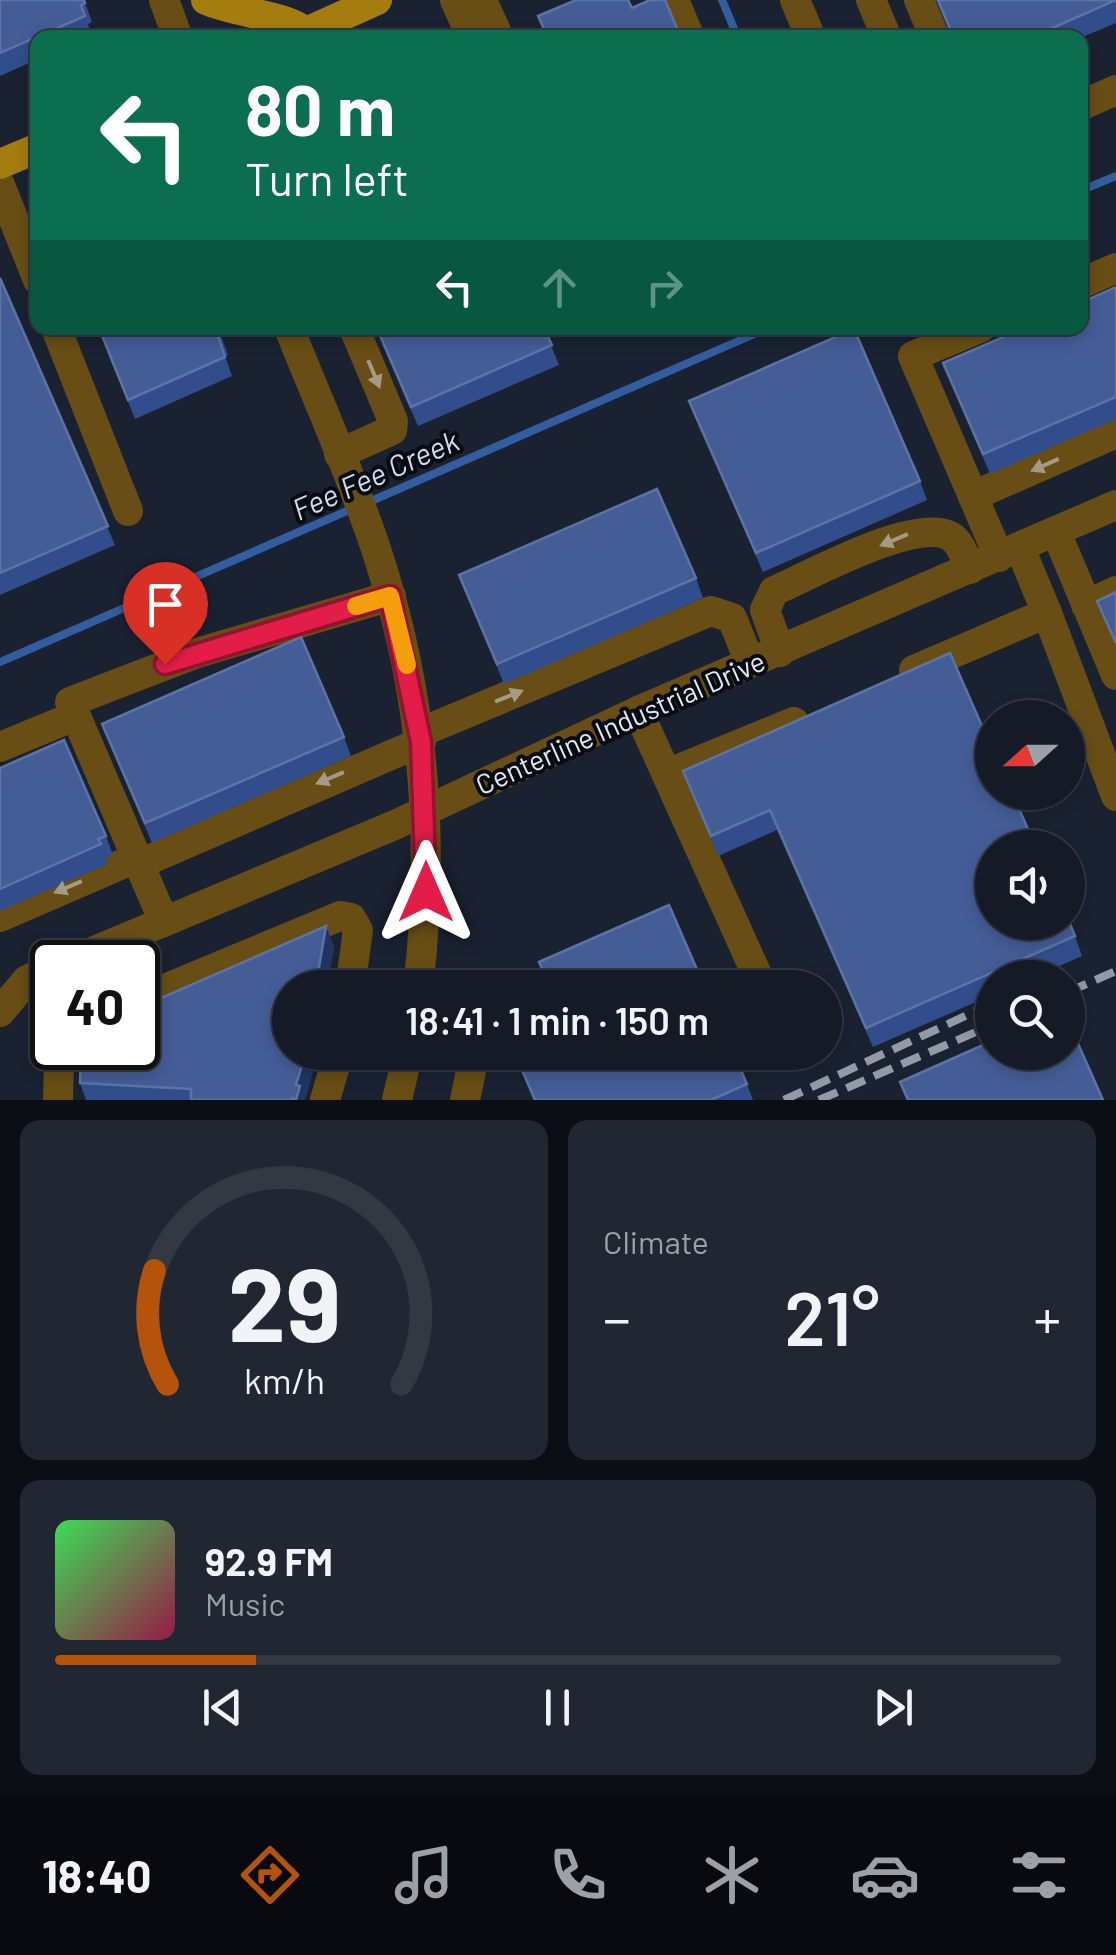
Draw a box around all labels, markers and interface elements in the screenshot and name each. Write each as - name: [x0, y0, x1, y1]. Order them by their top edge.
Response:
- text: 80 m: [245, 66, 395, 150]
- icon: left: [80, 70, 210, 200]
- text: Turn left: [245, 151, 409, 205]
- icon: left: [427, 260, 482, 315]
- icon: ahead: [532, 260, 587, 315]
- icon: right: [637, 260, 692, 315]
- one-way arrow: [366, 359, 382, 389]
- water label: Fee Fee Creek: [286, 421, 464, 527]
- one-way arrow: [1030, 457, 1060, 473]
- one-way arrow: [879, 532, 909, 548]
- pin: [123, 562, 208, 665]
- icon: arrive: [138, 577, 193, 632]
- street label: Centerline Industrial Drive: [470, 643, 770, 801]
- one-way arrow: [495, 688, 525, 704]
- north arrow: [975, 700, 1085, 810]
- map controls: [975, 700, 1085, 1070]
- one-way arrow: [315, 770, 345, 786]
- button: sound: [975, 830, 1085, 940]
- position arrow: [374, 840, 478, 944]
- one-way arrow: [53, 879, 83, 895]
- speed limit sign: 40: [30, 940, 160, 1070]
- button: search: [975, 960, 1085, 1070]
- text: 18:41 · 1 min · 150 m: [405, 997, 709, 1043]
- text: Climate: [603, 1222, 709, 1260]
- text: 29: [227, 1238, 341, 1363]
- text: 21°: [784, 1271, 880, 1361]
- text: −: [603, 1284, 631, 1350]
- text: +: [1033, 1284, 1061, 1350]
- text: km/h: [244, 1358, 324, 1401]
- text: 92.9 FM: [205, 1538, 333, 1584]
- text: Music: [205, 1584, 285, 1622]
- icon: previous: [195, 1680, 250, 1735]
- icon: pause: [530, 1680, 585, 1735]
- icon: next: [866, 1680, 921, 1735]
- icon: directions: [235, 1840, 305, 1910]
- icon: music: [389, 1840, 459, 1910]
- icon: phone: [543, 1840, 613, 1910]
- icon: climate: [697, 1840, 767, 1910]
- icon: car: [850, 1840, 920, 1910]
- icon: filters: [1004, 1840, 1074, 1910]
- text: 18:40: [42, 1848, 151, 1902]

